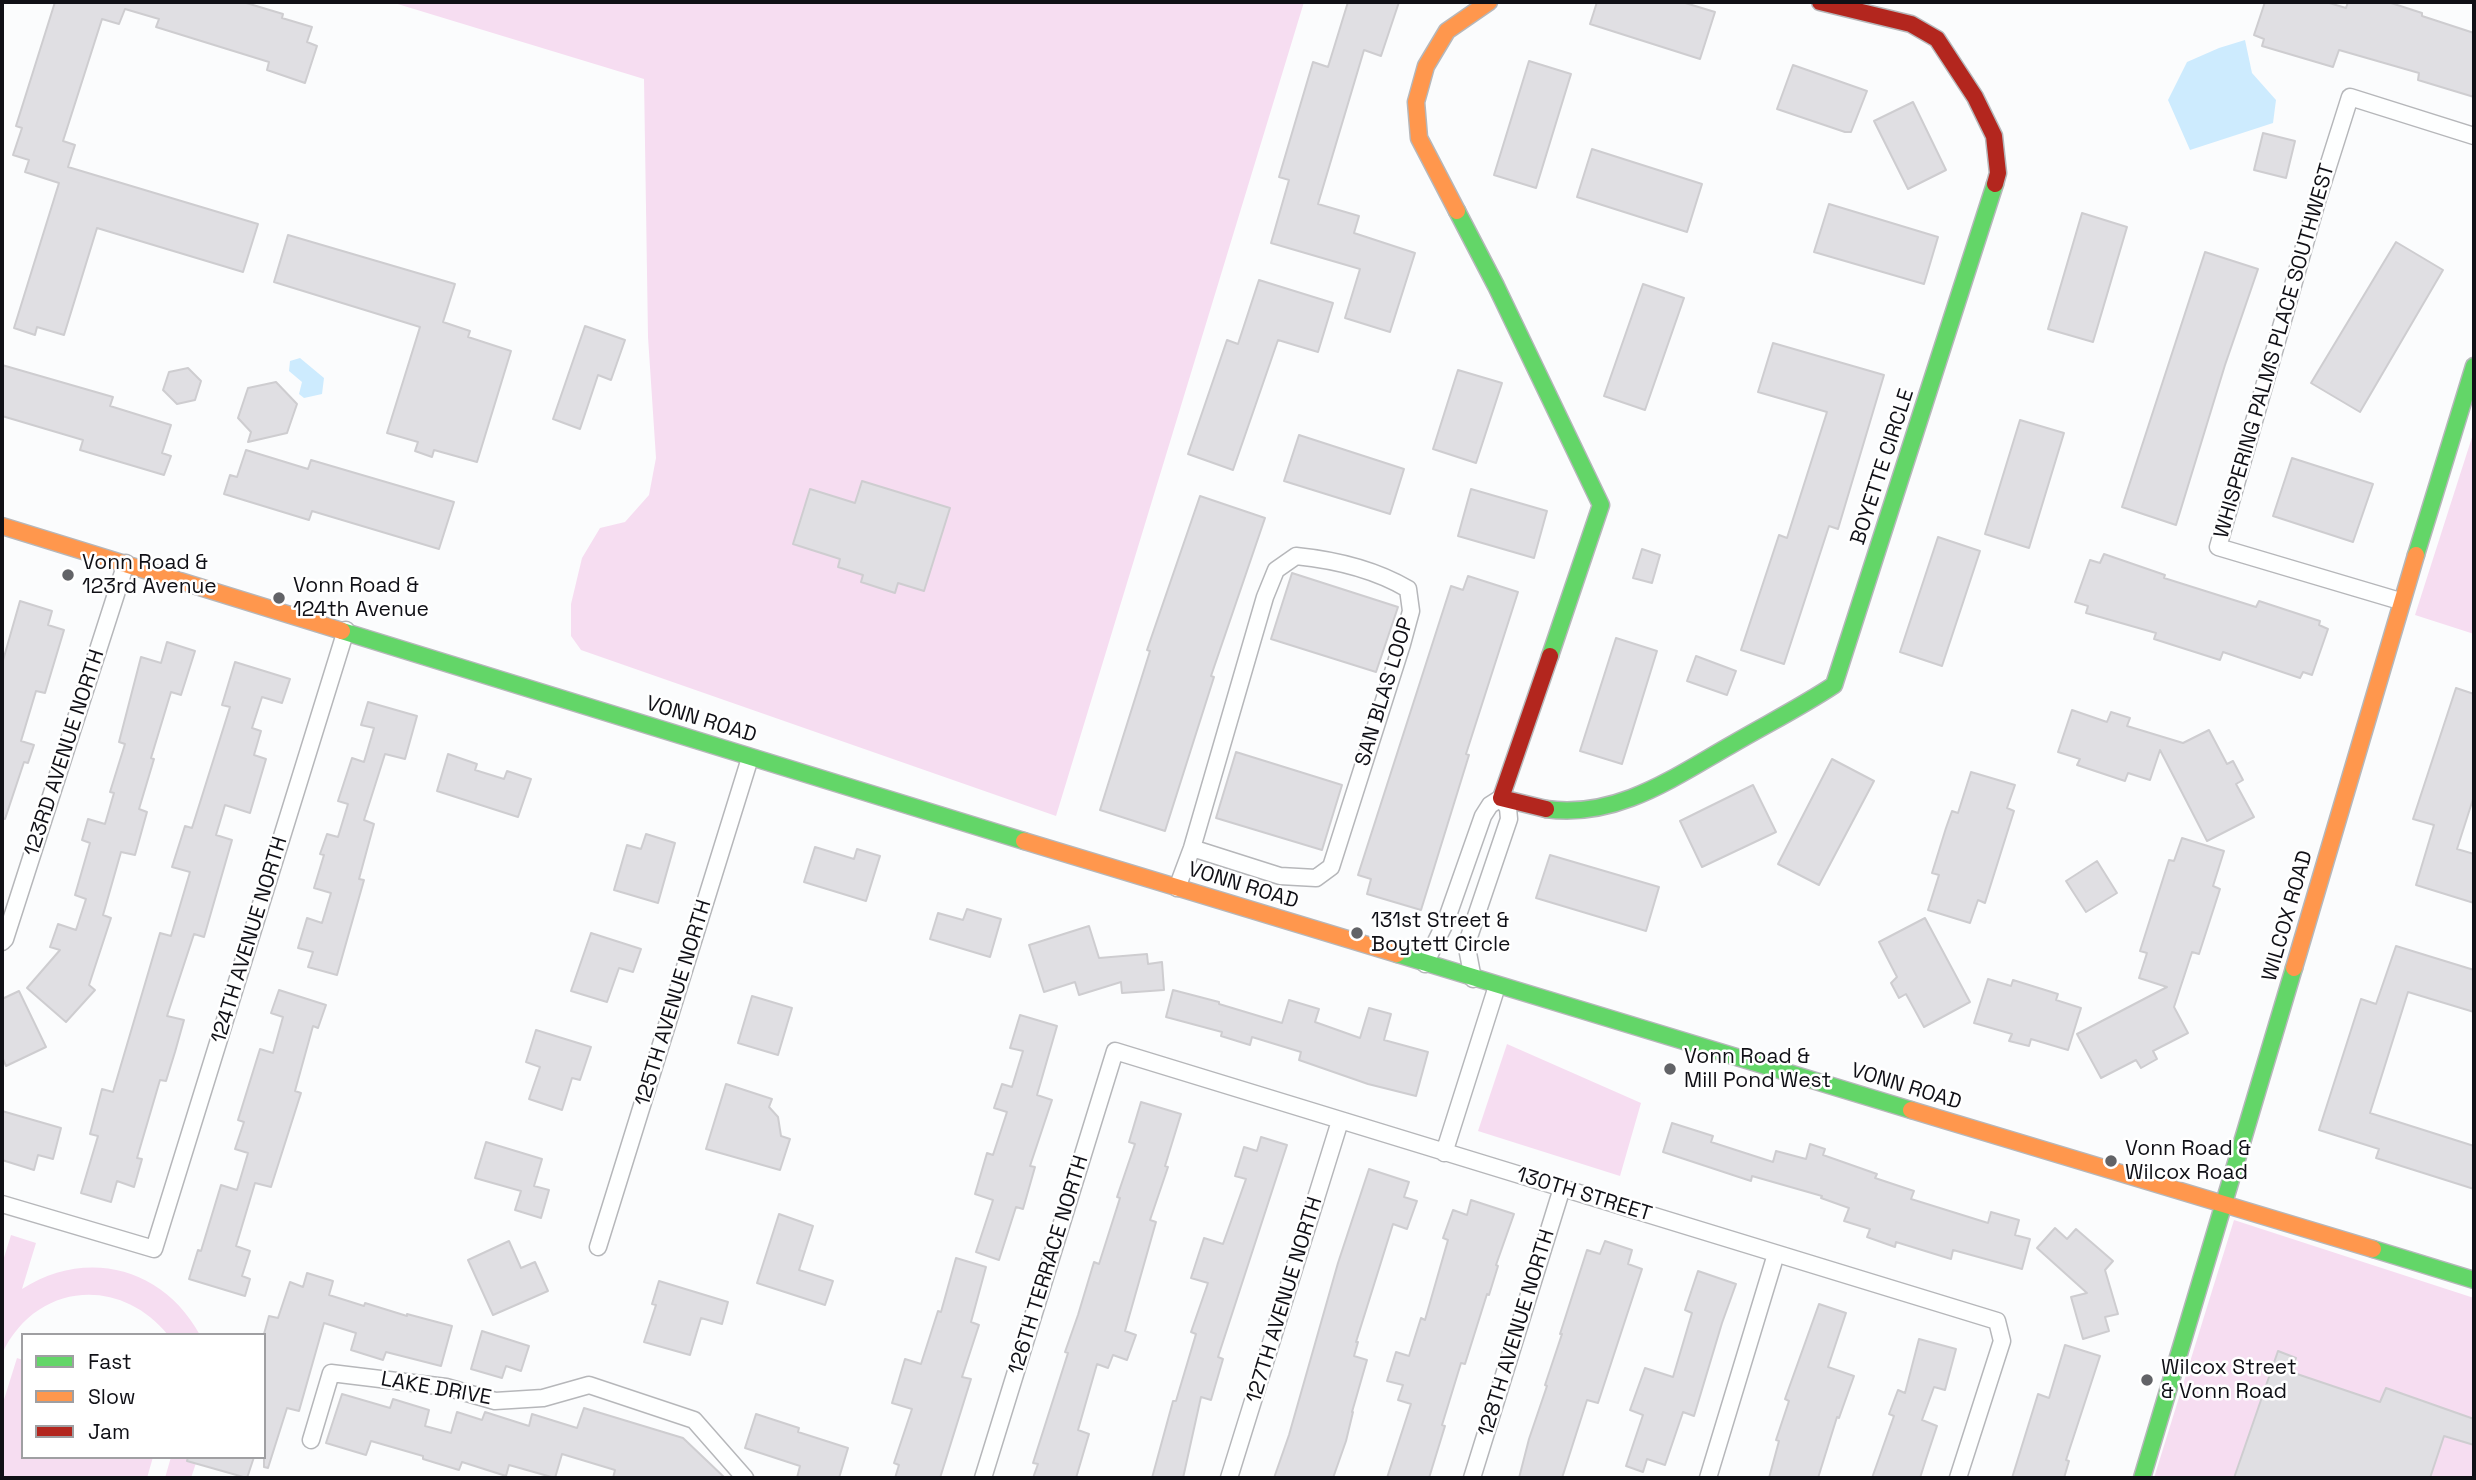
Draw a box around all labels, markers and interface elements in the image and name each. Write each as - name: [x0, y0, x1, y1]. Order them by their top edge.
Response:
- street label: WHISPERING PALMS PLACE SOUTHWEST: [2209, 161, 2341, 541]
- street label: BOYETTE CIRCLE: [1846, 386, 1920, 548]
- place label: Vonn Road & 123rd Avenue: [82, 550, 217, 600]
- marker: Vonn Road & 123rd Avenue: [60, 567, 76, 583]
- place label: Vonn Road & 124th Avenue: [293, 573, 429, 623]
- marker: Vonn Road & 124th Avenue: [271, 590, 287, 606]
- street label: SAN BLAS LOOP: [1350, 615, 1420, 769]
- street label: 123RD AVENUE NORTH: [20, 646, 110, 860]
- street label: VONN ROAD: [643, 691, 759, 749]
- street label: 124TH AVENUE NORTH: [207, 834, 293, 1046]
- street label: WILCOX ROAD: [2257, 848, 2319, 984]
- street label: VONN ROAD: [1185, 857, 1301, 915]
- street label: 125TH AVENUE NORTH: [631, 897, 717, 1109]
- place label: 131st Street & Boytett Circle: [1371, 908, 1511, 958]
- marker: 131st Street & Boytett Circle: [1349, 925, 1365, 941]
- place label: Vonn Road & Mill Pond West: [1684, 1044, 1831, 1094]
- street label: VONN ROAD: [1848, 1058, 1964, 1116]
- marker: Vonn Road & Mill Pond West: [1662, 1061, 1678, 1077]
- place label: Vonn Road & Wilcox Road: [2125, 1136, 2251, 1186]
- street label: 126TH TERRACE NORTH: [1004, 1153, 1094, 1377]
- marker: Vonn Road & Wilcox Road: [2103, 1153, 2119, 1169]
- street label: 130TH STREET: [1513, 1162, 1655, 1228]
- street label: 127TH AVENUE NORTH: [1242, 1194, 1328, 1406]
- street label: 128TH AVENUE NORTH: [1473, 1226, 1561, 1440]
- legend: [21, 1333, 266, 1459]
- text: Fast: [88, 1348, 132, 1375]
- place label: Wilcox Street & Vonn Road: [2161, 1355, 2297, 1405]
- street label: LAKE DRIVE: [379, 1367, 493, 1411]
- marker: Wilcox Street & Vonn Road: [2139, 1372, 2155, 1388]
- text: Slow: [88, 1383, 136, 1410]
- text: Jam: [88, 1418, 130, 1445]

